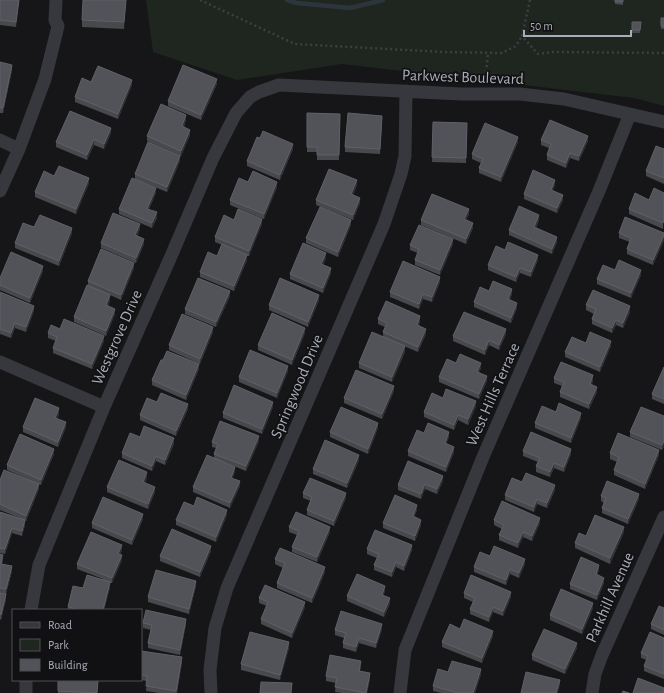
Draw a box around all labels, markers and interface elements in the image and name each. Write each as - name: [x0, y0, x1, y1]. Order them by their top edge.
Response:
- scale bar: [524, 12, 631, 38]
- text: 50 m: [530, 20, 553, 32]
- street label: Parkwest Boulevard: [402, 67, 524, 87]
- street label: Westgrove Drive: [89, 288, 145, 387]
- street label: Springwood Drive: [268, 332, 326, 441]
- street label: West Hills Terrace: [463, 340, 523, 448]
- street label: Parkhill Avenue: [583, 550, 637, 645]
- legend: [12, 609, 142, 681]
- text: Road: [48, 619, 72, 631]
- text: Park: [48, 639, 69, 651]
- text: Building: [48, 659, 88, 671]

